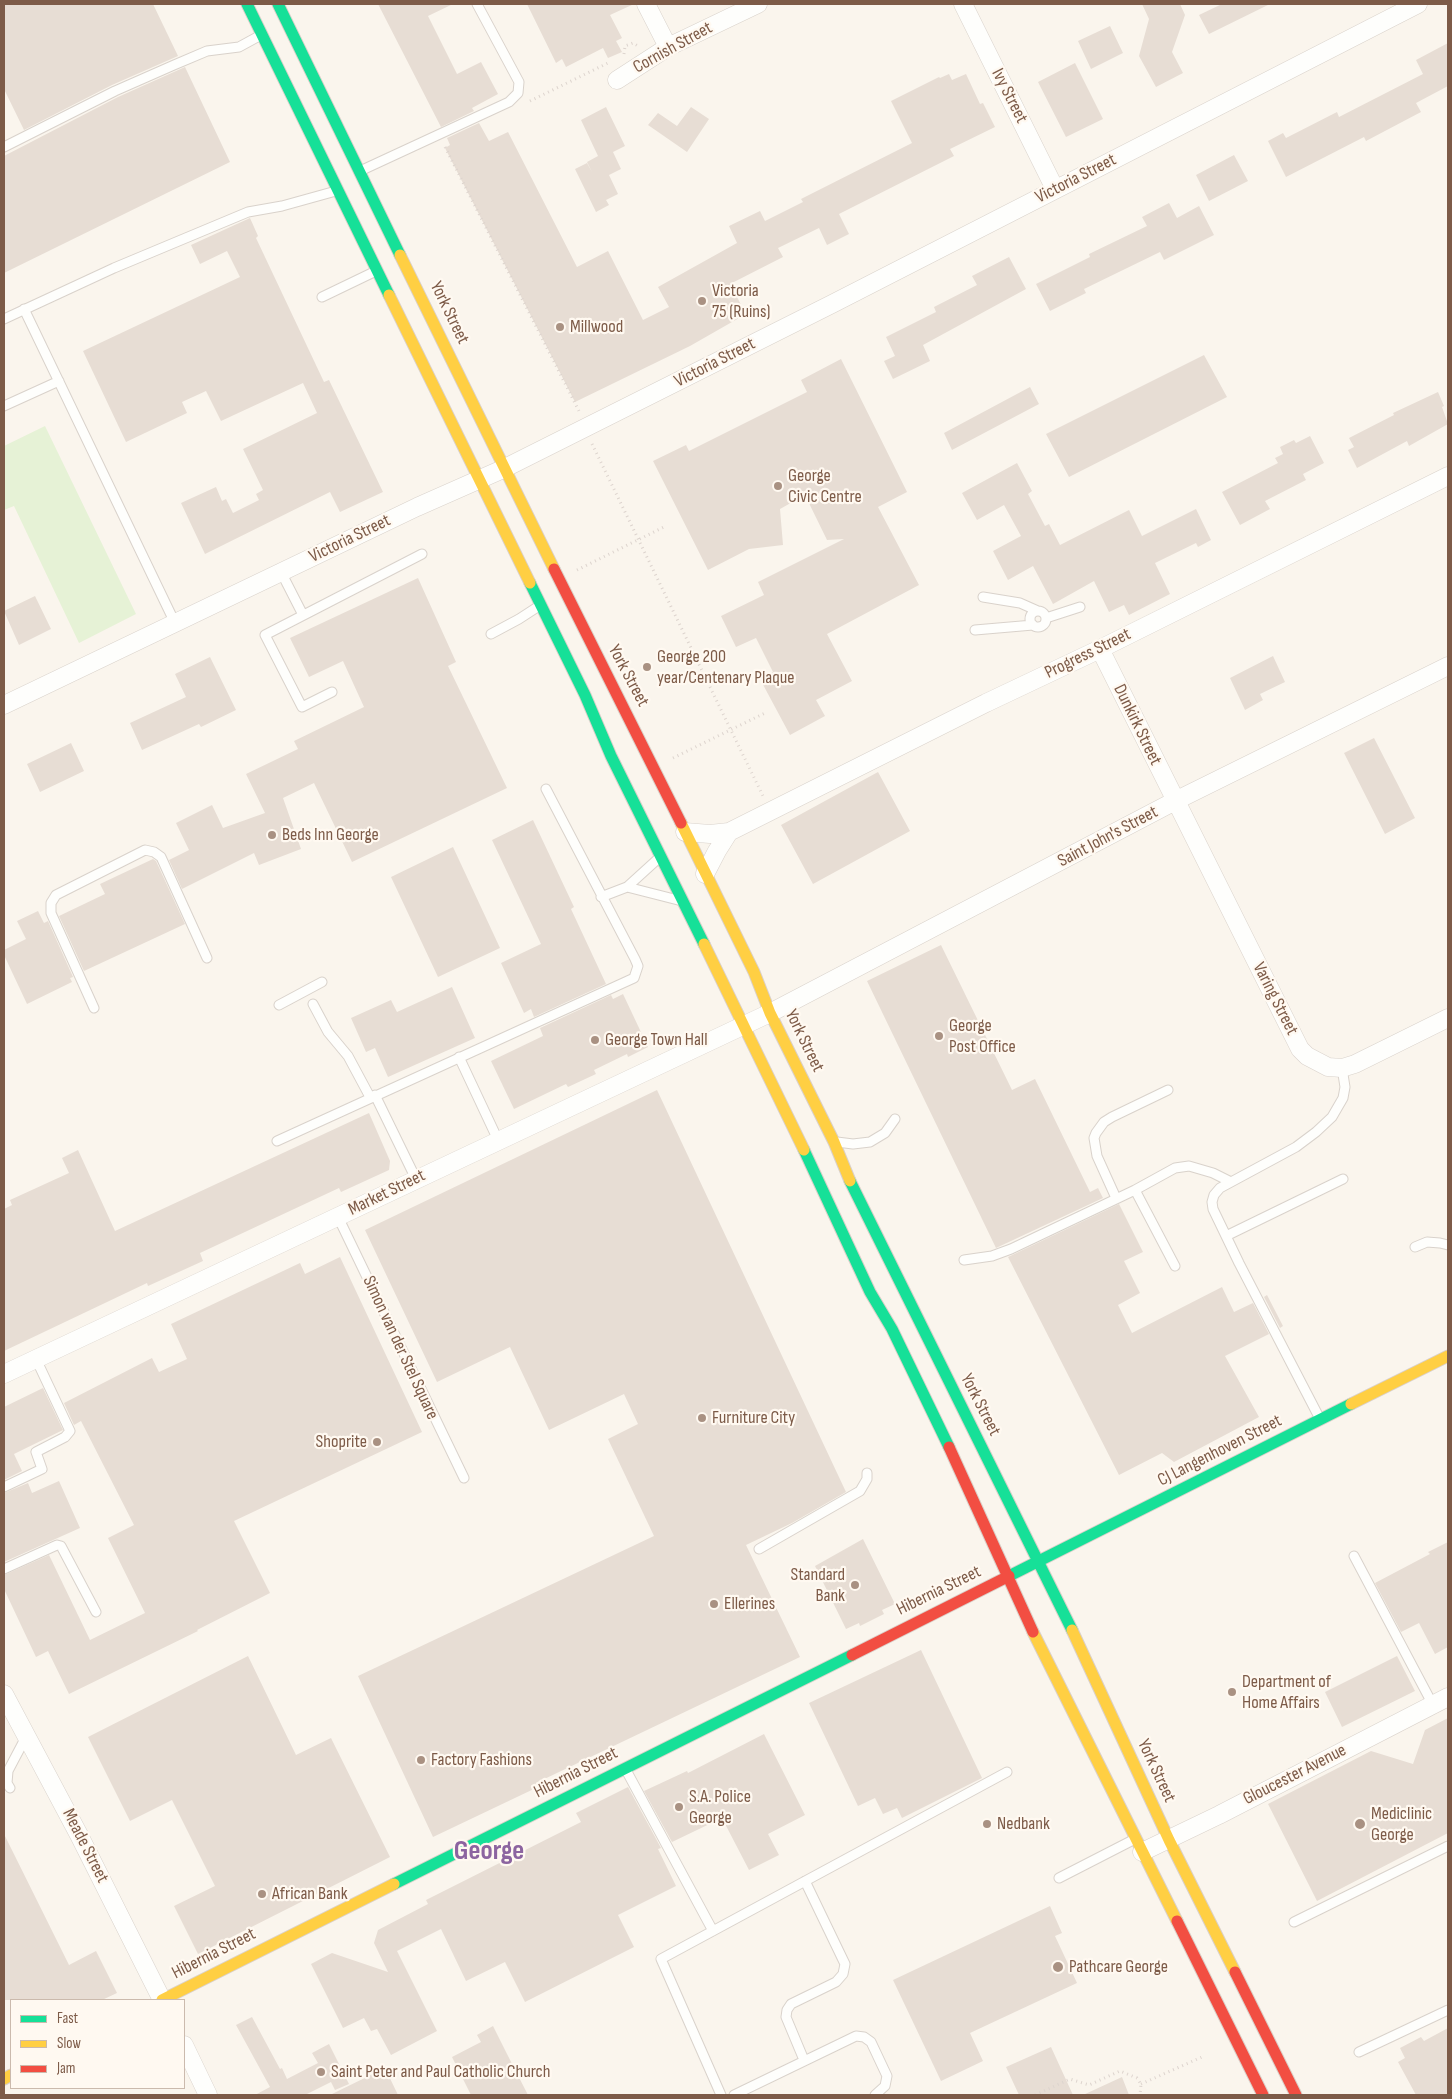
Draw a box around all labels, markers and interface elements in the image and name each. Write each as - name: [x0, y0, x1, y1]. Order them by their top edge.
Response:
- street label: Cornish Street: [630, 17, 716, 79]
- street label: Ivy Street: [986, 65, 1032, 127]
- street label: Victoria Street: [1032, 149, 1120, 209]
- street label: York Street: [425, 278, 473, 348]
- place label: Victoria 75 (Ruins): [712, 280, 770, 322]
- marker: Victoria 75 (Ruins): [696, 295, 708, 307]
- place label: Millwood: [570, 316, 623, 338]
- marker: Millwood: [554, 321, 566, 333]
- street label: Victoria Street: [671, 333, 759, 393]
- place label: George Civic Centre: [788, 465, 862, 508]
- marker: George Civic Centre: [772, 480, 784, 492]
- street label: Victoria Street: [306, 510, 394, 568]
- street label: Progress Street: [1042, 624, 1134, 684]
- street label: York Street: [603, 641, 653, 711]
- place label: George 200 year/Centenary Plaque: [657, 646, 794, 689]
- marker: George 200 year/Centenary Plaque: [641, 661, 653, 673]
- street label: Dunkirk Street: [1108, 681, 1166, 769]
- street label: Saint John's Street: [1054, 802, 1162, 872]
- place label: Beds Inn George: [282, 824, 379, 846]
- marker: Beds Inn George: [266, 829, 278, 841]
- street label: Varing Street: [1248, 959, 1302, 1039]
- street label: York Street: [780, 1006, 828, 1076]
- place label: George Post Office: [949, 1015, 1016, 1058]
- place label: George Town Hall: [605, 1029, 708, 1051]
- marker: George Post Office: [933, 1030, 945, 1042]
- marker: George Town Hall: [589, 1034, 601, 1046]
- street label: Market Street: [345, 1165, 429, 1221]
- street label: Simon van der Stel Square: [357, 1273, 443, 1423]
- street label: York Street: [955, 1370, 1005, 1440]
- place label: Furniture City: [712, 1407, 795, 1429]
- street label: CJ Langenhoven Street: [1154, 1410, 1286, 1492]
- marker: Furniture City: [696, 1412, 708, 1424]
- place label: Shoprite: [316, 1431, 367, 1453]
- marker: Shoprite: [371, 1436, 383, 1448]
- street label: Hibernia Street: [893, 1561, 985, 1621]
- place label: Standard Bank: [790, 1564, 845, 1606]
- marker: Standard Bank: [849, 1579, 861, 1591]
- place label: Ellerines: [724, 1593, 775, 1615]
- marker: Ellerines: [708, 1598, 720, 1610]
- place label: Department of Home Affairs: [1242, 1671, 1331, 1714]
- marker: Department of Home Affairs: [1226, 1686, 1238, 1698]
- street label: York Street: [1132, 1736, 1180, 1806]
- street label: Gloucester Avenue: [1240, 1740, 1350, 1810]
- street label: Hibernia Street: [530, 1743, 622, 1803]
- place label: Factory Fashions: [431, 1749, 532, 1771]
- marker: Factory Fashions: [415, 1754, 427, 1766]
- place label: S.A. Police George: [689, 1786, 751, 1828]
- marker: S.A. Police George: [673, 1801, 685, 1813]
- place label: Mediclinic George: [1371, 1803, 1432, 1846]
- street label: Meade Street: [57, 1805, 113, 1887]
- place label: Nedbank: [997, 1813, 1050, 1835]
- marker: Mediclinic George: [1353, 1817, 1367, 1831]
- marker: Nedbank: [981, 1818, 993, 1830]
- district label: George: [454, 1835, 524, 1869]
- place label: African Bank: [272, 1883, 348, 1905]
- marker: African Bank: [256, 1888, 268, 1900]
- street label: Hibernia Street: [168, 1924, 260, 1984]
- place label: Pathcare George: [1069, 1956, 1168, 1978]
- marker: Pathcare George: [1051, 1960, 1065, 1974]
- legend: [10, 1999, 185, 2089]
- text: Fast: [57, 2009, 78, 2028]
- text: Slow: [57, 2034, 81, 2053]
- text: Jam: [57, 2059, 75, 2078]
- place label: Saint Peter and Paul Catholic Church: [331, 2061, 550, 2083]
- marker: Saint Peter and Paul Catholic Church: [315, 2066, 327, 2078]

